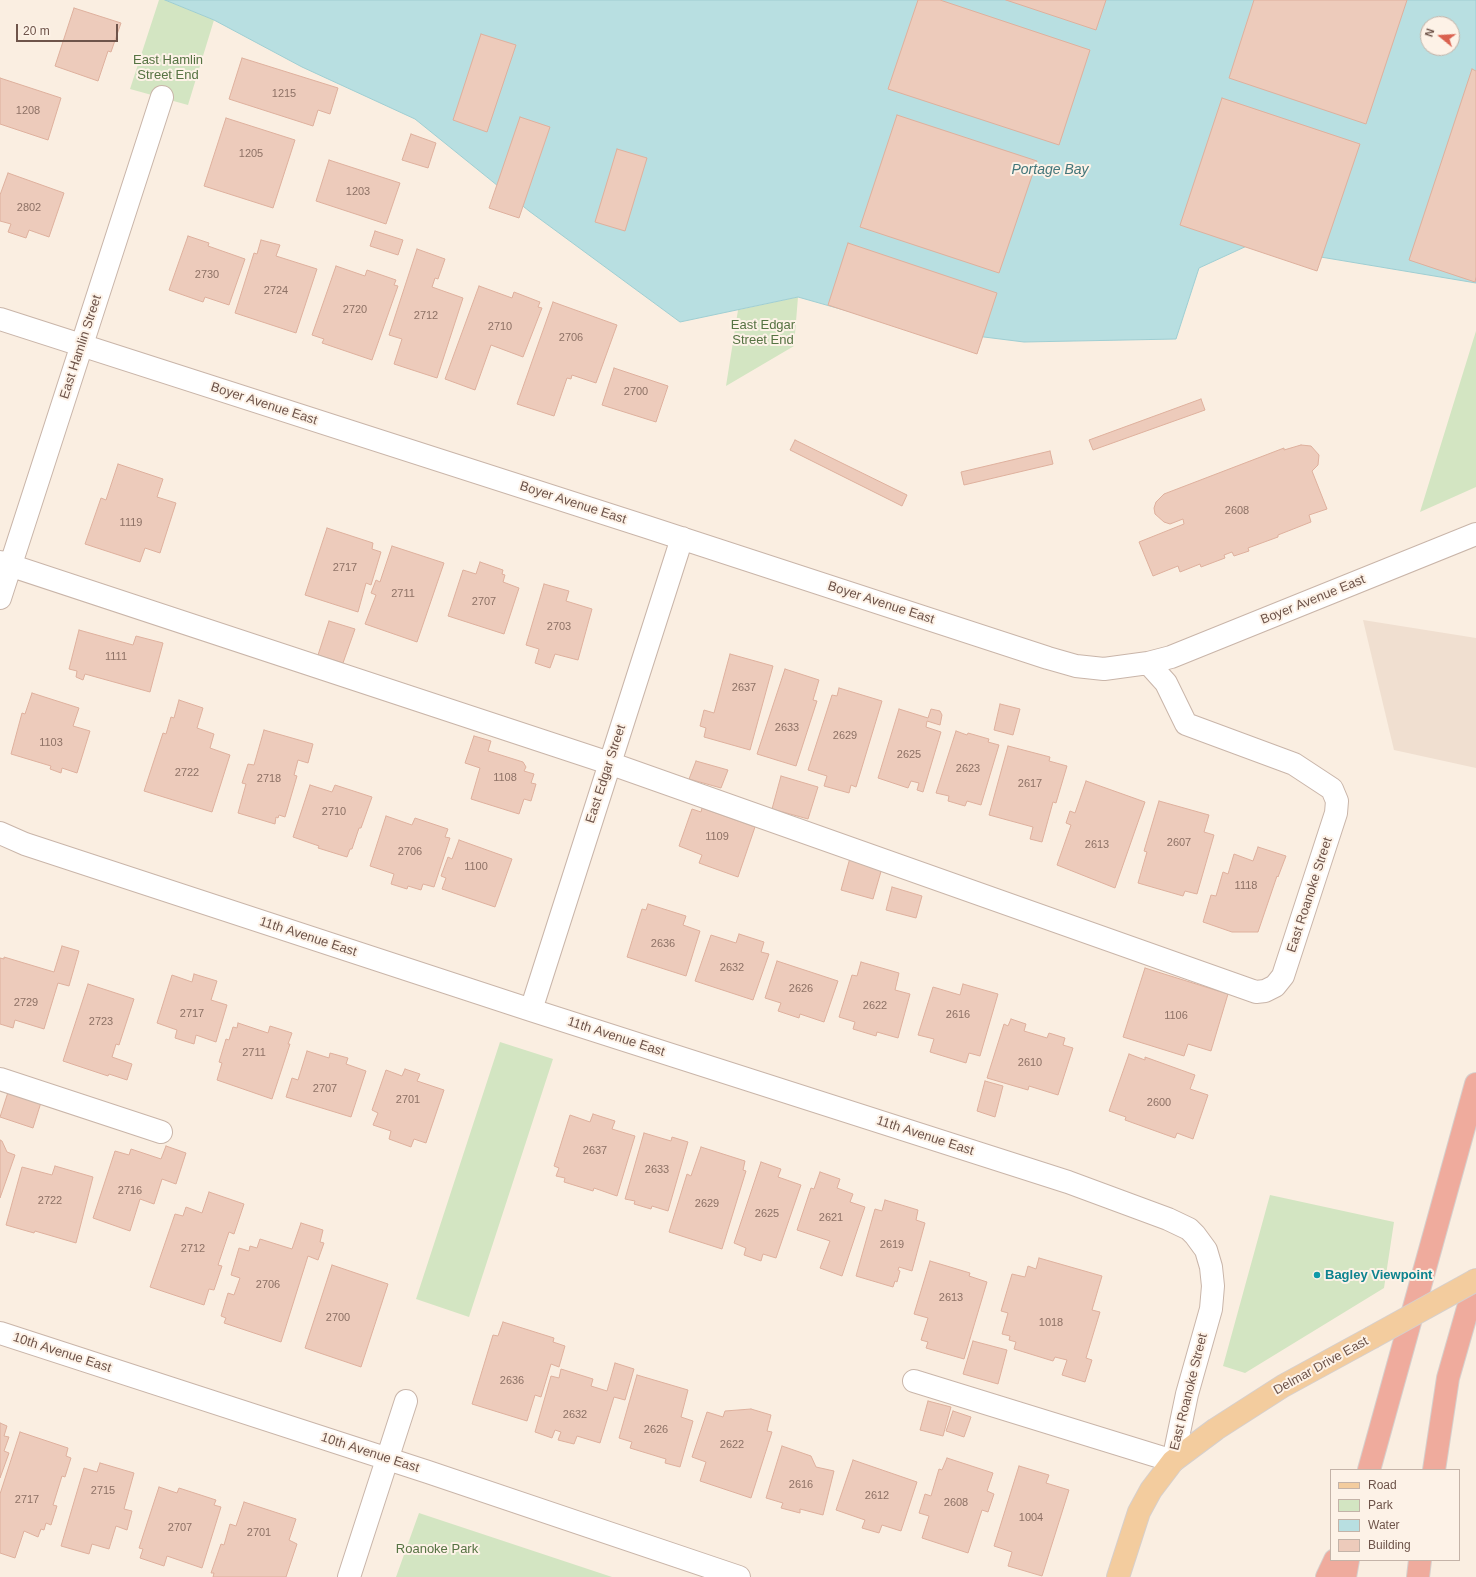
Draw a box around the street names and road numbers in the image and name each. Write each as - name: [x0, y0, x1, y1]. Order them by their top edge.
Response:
- street label: East Hamlin Street: [57, 293, 105, 401]
- street label: Boyer Avenue East: [209, 379, 319, 429]
- street label: Boyer Avenue East: [518, 478, 628, 528]
- street label: Boyer Avenue East: [1259, 572, 1367, 628]
- street label: Boyer Avenue East: [826, 578, 936, 628]
- street label: East Edgar Street: [583, 723, 629, 825]
- street label: East Roanoke Street: [1284, 836, 1336, 954]
- street label: 11th Avenue East: [257, 914, 359, 960]
- street label: 11th Avenue East: [565, 1014, 667, 1060]
- street label: 11th Avenue East: [874, 1113, 976, 1159]
- street label: 10th Avenue East: [11, 1330, 113, 1376]
- street label: East Roanoke Street: [1167, 1332, 1211, 1452]
- street label: Delmar Drive East: [1271, 1334, 1371, 1398]
- street label: 10th Avenue East: [319, 1430, 421, 1476]

